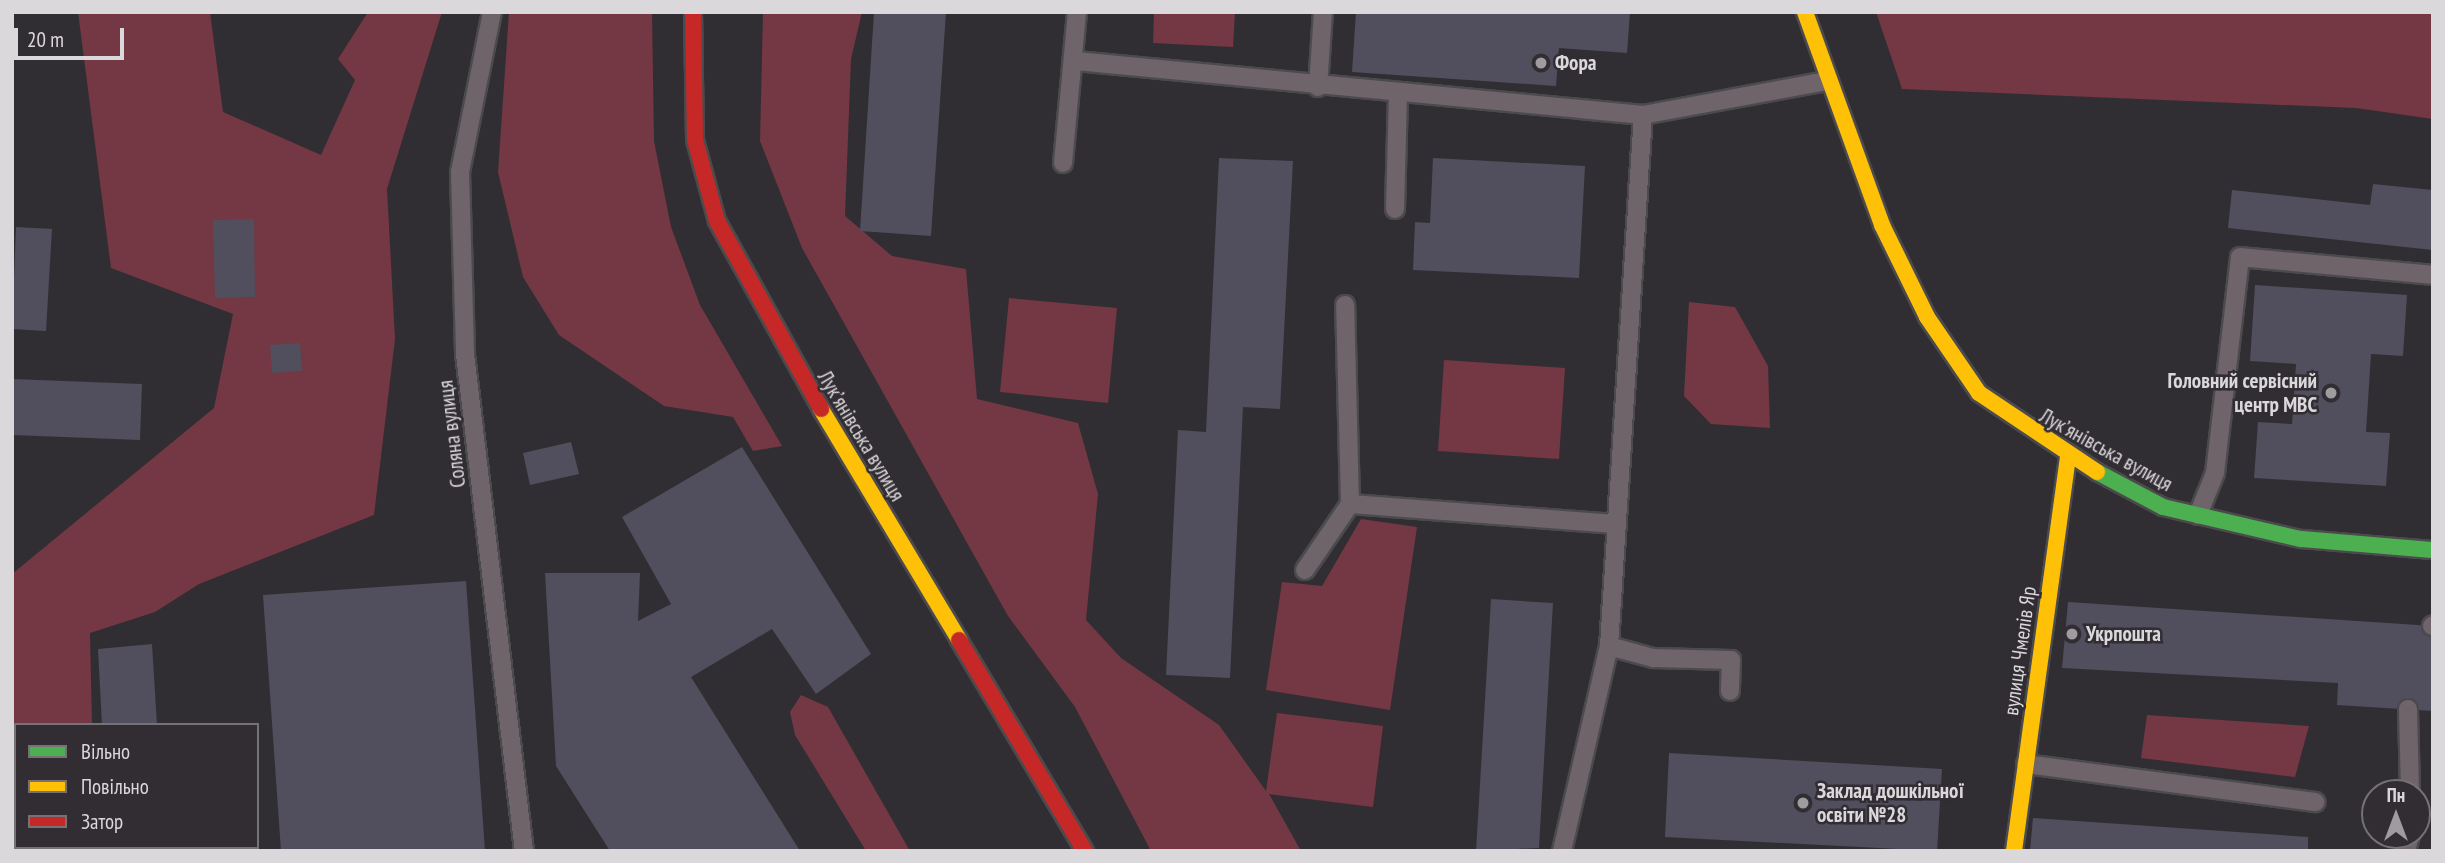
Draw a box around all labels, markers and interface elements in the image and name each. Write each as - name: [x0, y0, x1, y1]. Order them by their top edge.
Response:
- scale bar: [18, 14, 128, 58]
- text: 20 m: [27, 26, 64, 53]
- place label: Фора: [1555, 50, 1596, 76]
- marker: Фора: [1533, 55, 1549, 71]
- street label: Лукʼянівська вулиця: [812, 366, 910, 506]
- place label: Головний сервісний центр МВС: [2167, 368, 2317, 418]
- street label: Соляна вулиця: [433, 379, 471, 489]
- marker: Головний сервісний центр МВС: [2323, 385, 2339, 401]
- street label: Лукʼянівська вулиця: [2035, 403, 2177, 497]
- street label: вулиця Чмелів Яр: [1998, 585, 2042, 717]
- place label: Укрпошта: [2086, 621, 2161, 647]
- marker: Укрпошта: [2064, 626, 2080, 642]
- legend: [14, 723, 259, 849]
- text: Вільно: [81, 738, 130, 765]
- text: Повільно: [81, 773, 149, 800]
- place label: Заклад дошкільної освіти №28: [1817, 778, 1964, 828]
- north arrow: [2361, 779, 2431, 849]
- text: Пн: [2387, 783, 2405, 807]
- marker: Заклад дошкільної освіти №28: [1795, 795, 1811, 811]
- text: Затор: [81, 808, 123, 835]

